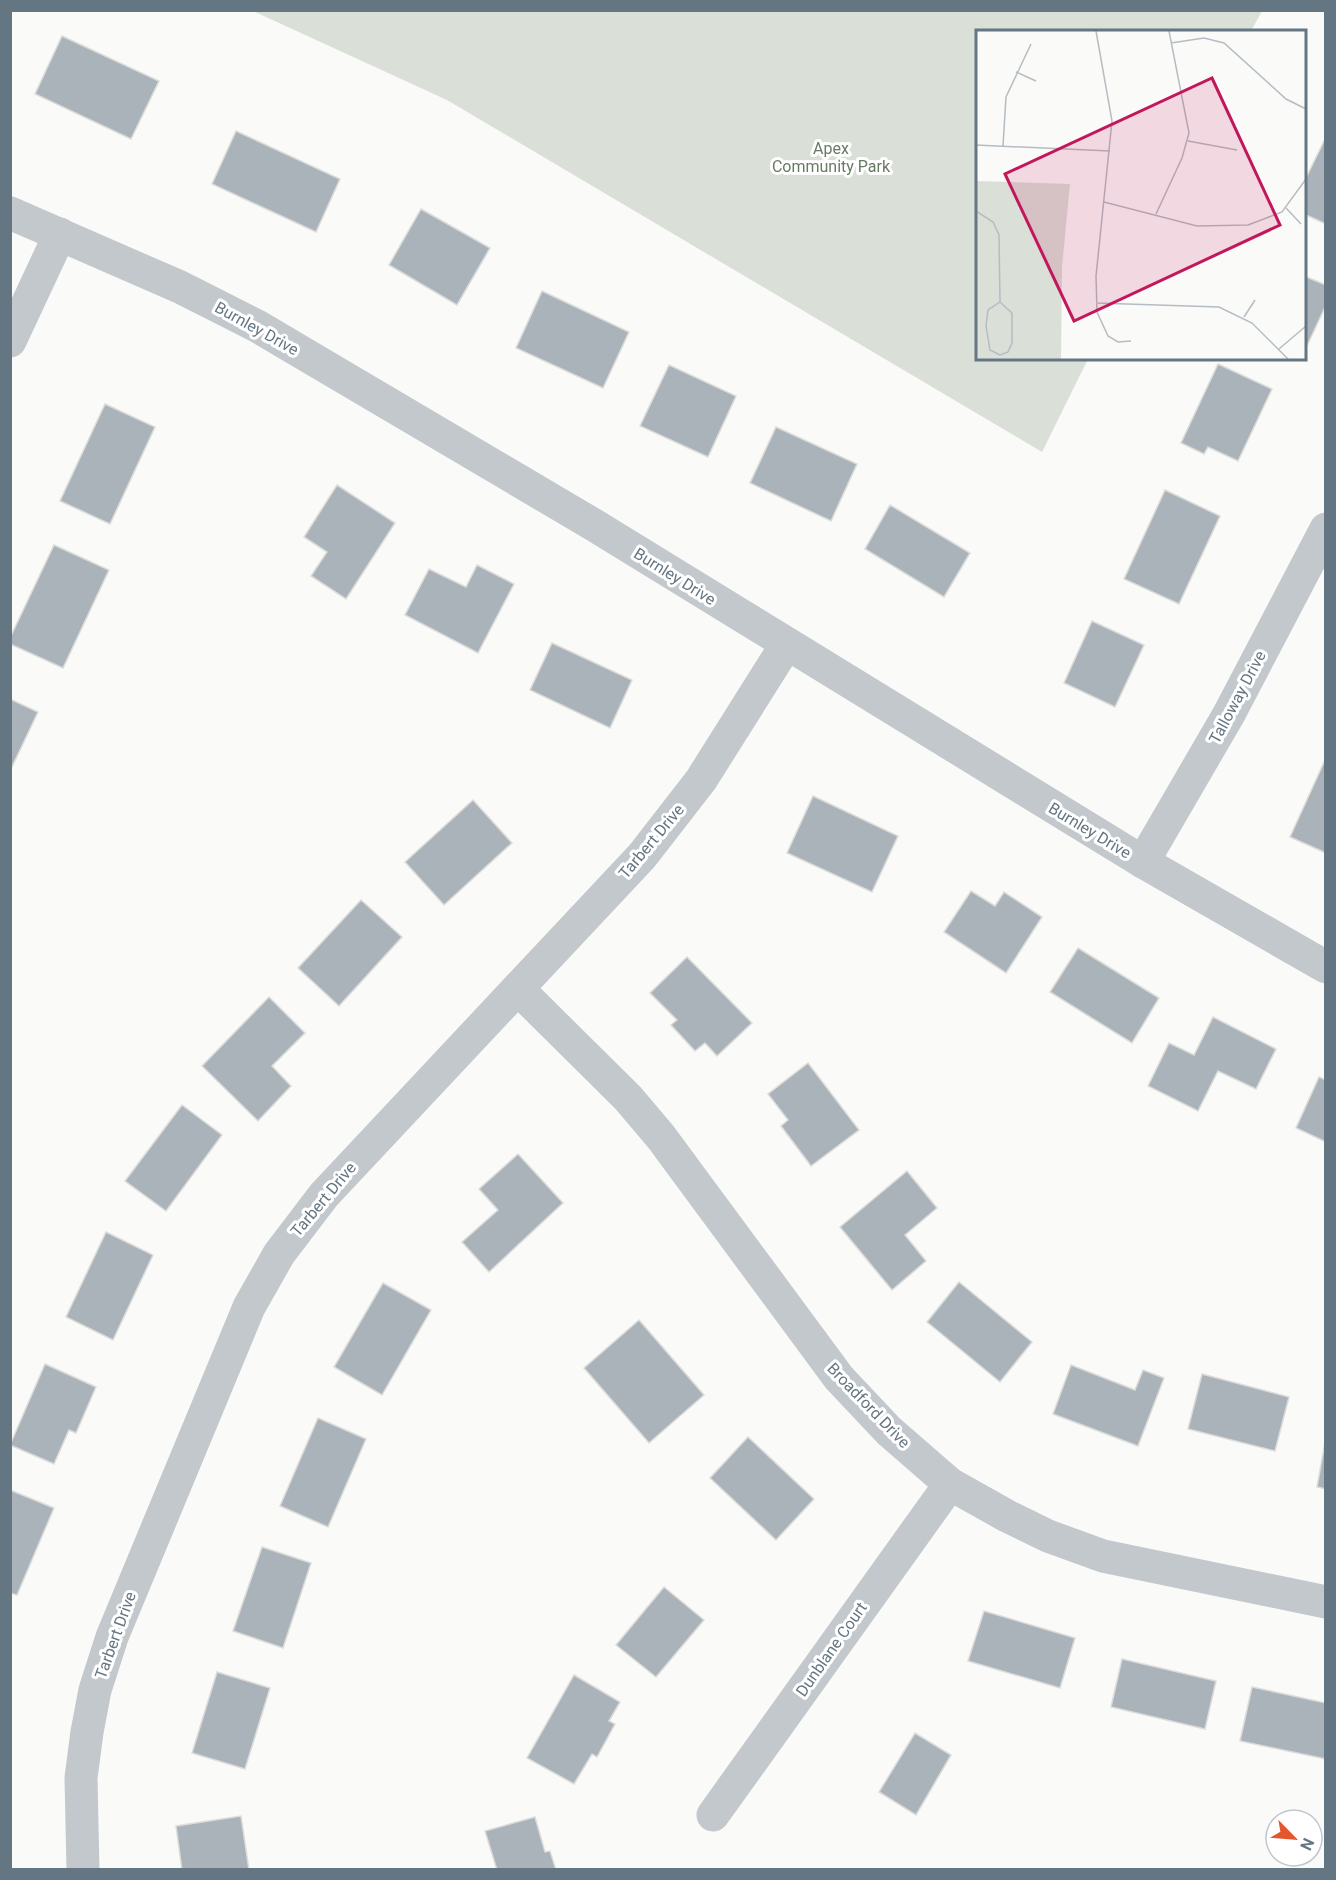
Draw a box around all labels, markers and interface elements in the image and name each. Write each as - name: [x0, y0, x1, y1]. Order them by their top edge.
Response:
- inset map: [976, 30, 1306, 360]
- park label: Apex Community Park: [772, 139, 891, 176]
- street label: Burnley Drive: [212, 298, 302, 359]
- street label: Burnley Drive: [630, 544, 719, 609]
- street label: Talloway Drive: [1205, 648, 1270, 747]
- street label: Burnley Drive: [1045, 798, 1134, 862]
- street label: Tarbert Drive: [615, 800, 688, 882]
- street label: Tarbert Drive: [287, 1158, 360, 1240]
- street label: Broadford Drive: [823, 1359, 914, 1452]
- street label: Tarbert Drive: [91, 1589, 140, 1681]
- street label: Dunblane Court: [792, 1599, 871, 1700]
- north arrow: [1264, 1808, 1324, 1868]
- text: N: [1296, 1835, 1318, 1853]

